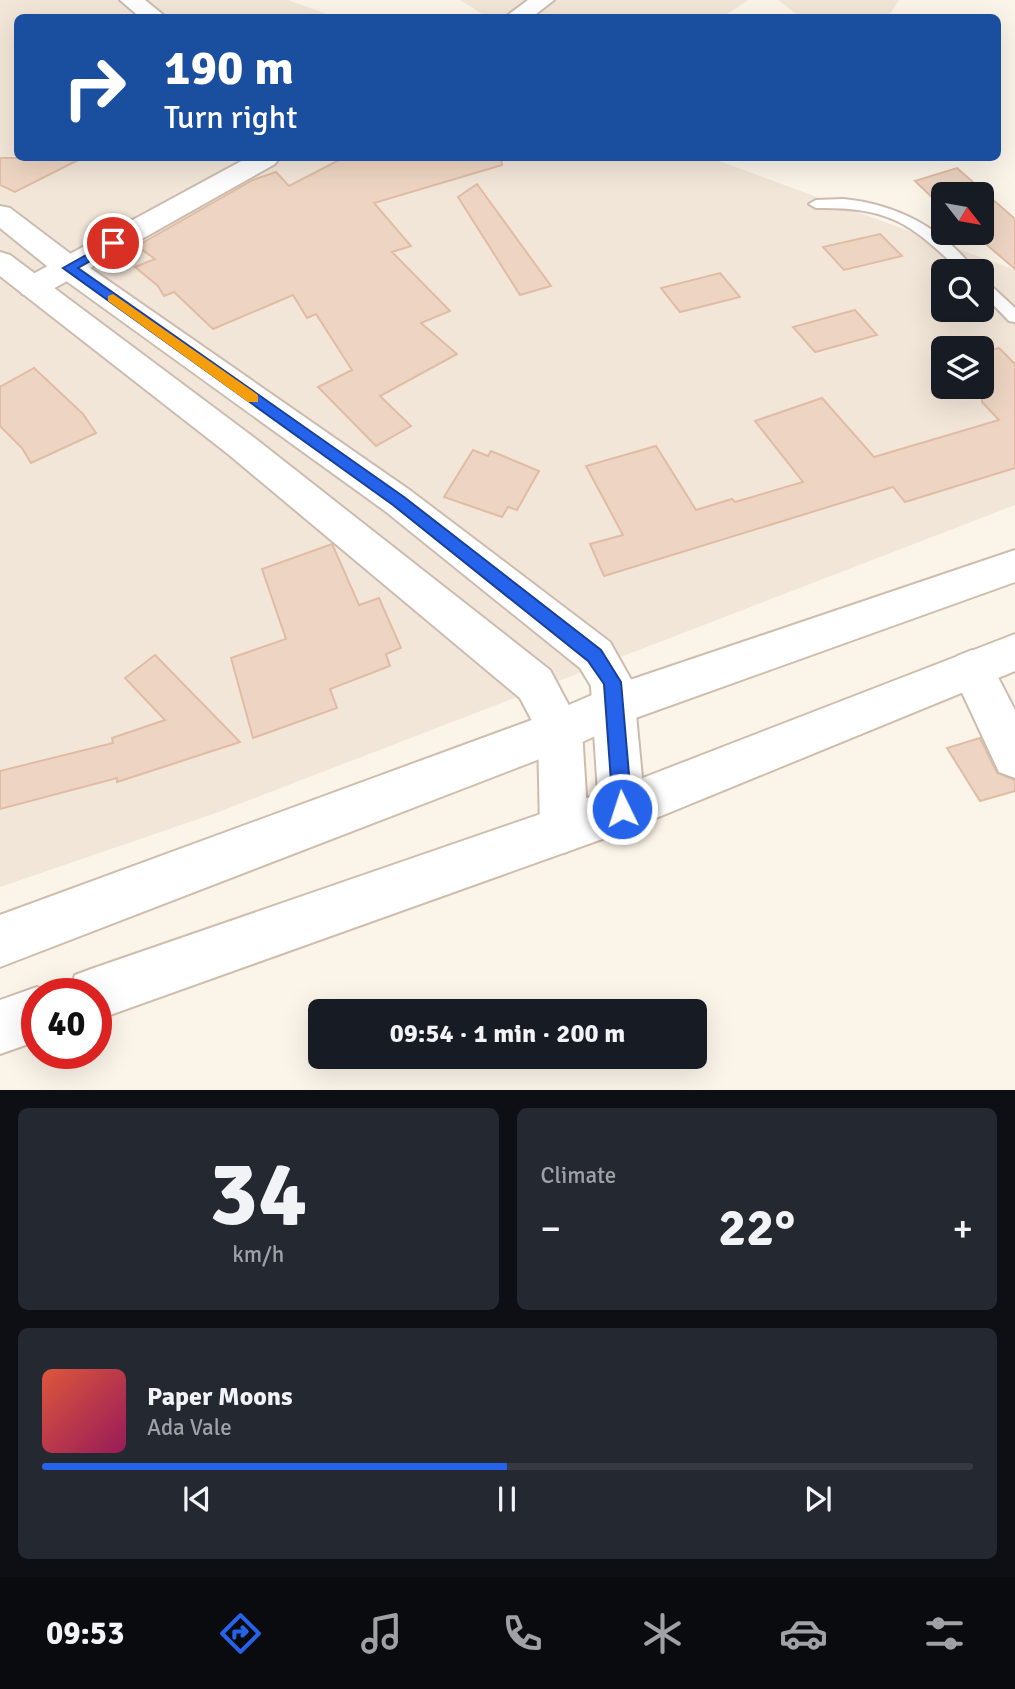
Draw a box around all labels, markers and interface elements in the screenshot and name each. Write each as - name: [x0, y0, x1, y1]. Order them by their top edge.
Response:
- text: 190 m: [164, 38, 294, 98]
- icon: right: [49, 42, 140, 133]
- text: Turn right: [164, 98, 297, 137]
- north arrow: [931, 182, 994, 245]
- map controls: [931, 182, 994, 399]
- pin: [83, 213, 143, 273]
- icon: arrive: [94, 224, 132, 262]
- button: search: [931, 259, 994, 322]
- button: layers: [931, 336, 994, 399]
- position arrow: [585, 772, 659, 846]
- speed limit sign: 40: [21, 978, 112, 1069]
- text: 09:54 · 1 min · 200 m: [390, 1018, 625, 1050]
- text: 34: [209, 1138, 307, 1251]
- text: Climate: [541, 1161, 616, 1190]
- text: 22°: [718, 1196, 795, 1260]
- text: −: [541, 1205, 561, 1252]
- text: +: [952, 1205, 973, 1252]
- text: km/h: [232, 1240, 284, 1269]
- text: Paper Moons: [147, 1381, 293, 1413]
- text: Ada Vale: [147, 1413, 232, 1442]
- icon: previous: [178, 1480, 216, 1518]
- icon: pause: [488, 1480, 526, 1518]
- icon: next: [799, 1480, 837, 1518]
- icon: directions: [216, 1609, 265, 1658]
- icon: music: [357, 1609, 406, 1658]
- icon: phone: [498, 1609, 547, 1658]
- icon: climate: [638, 1609, 687, 1658]
- icon: car: [779, 1609, 828, 1658]
- icon: filters: [920, 1609, 969, 1658]
- text: 09:53: [46, 1614, 124, 1653]

